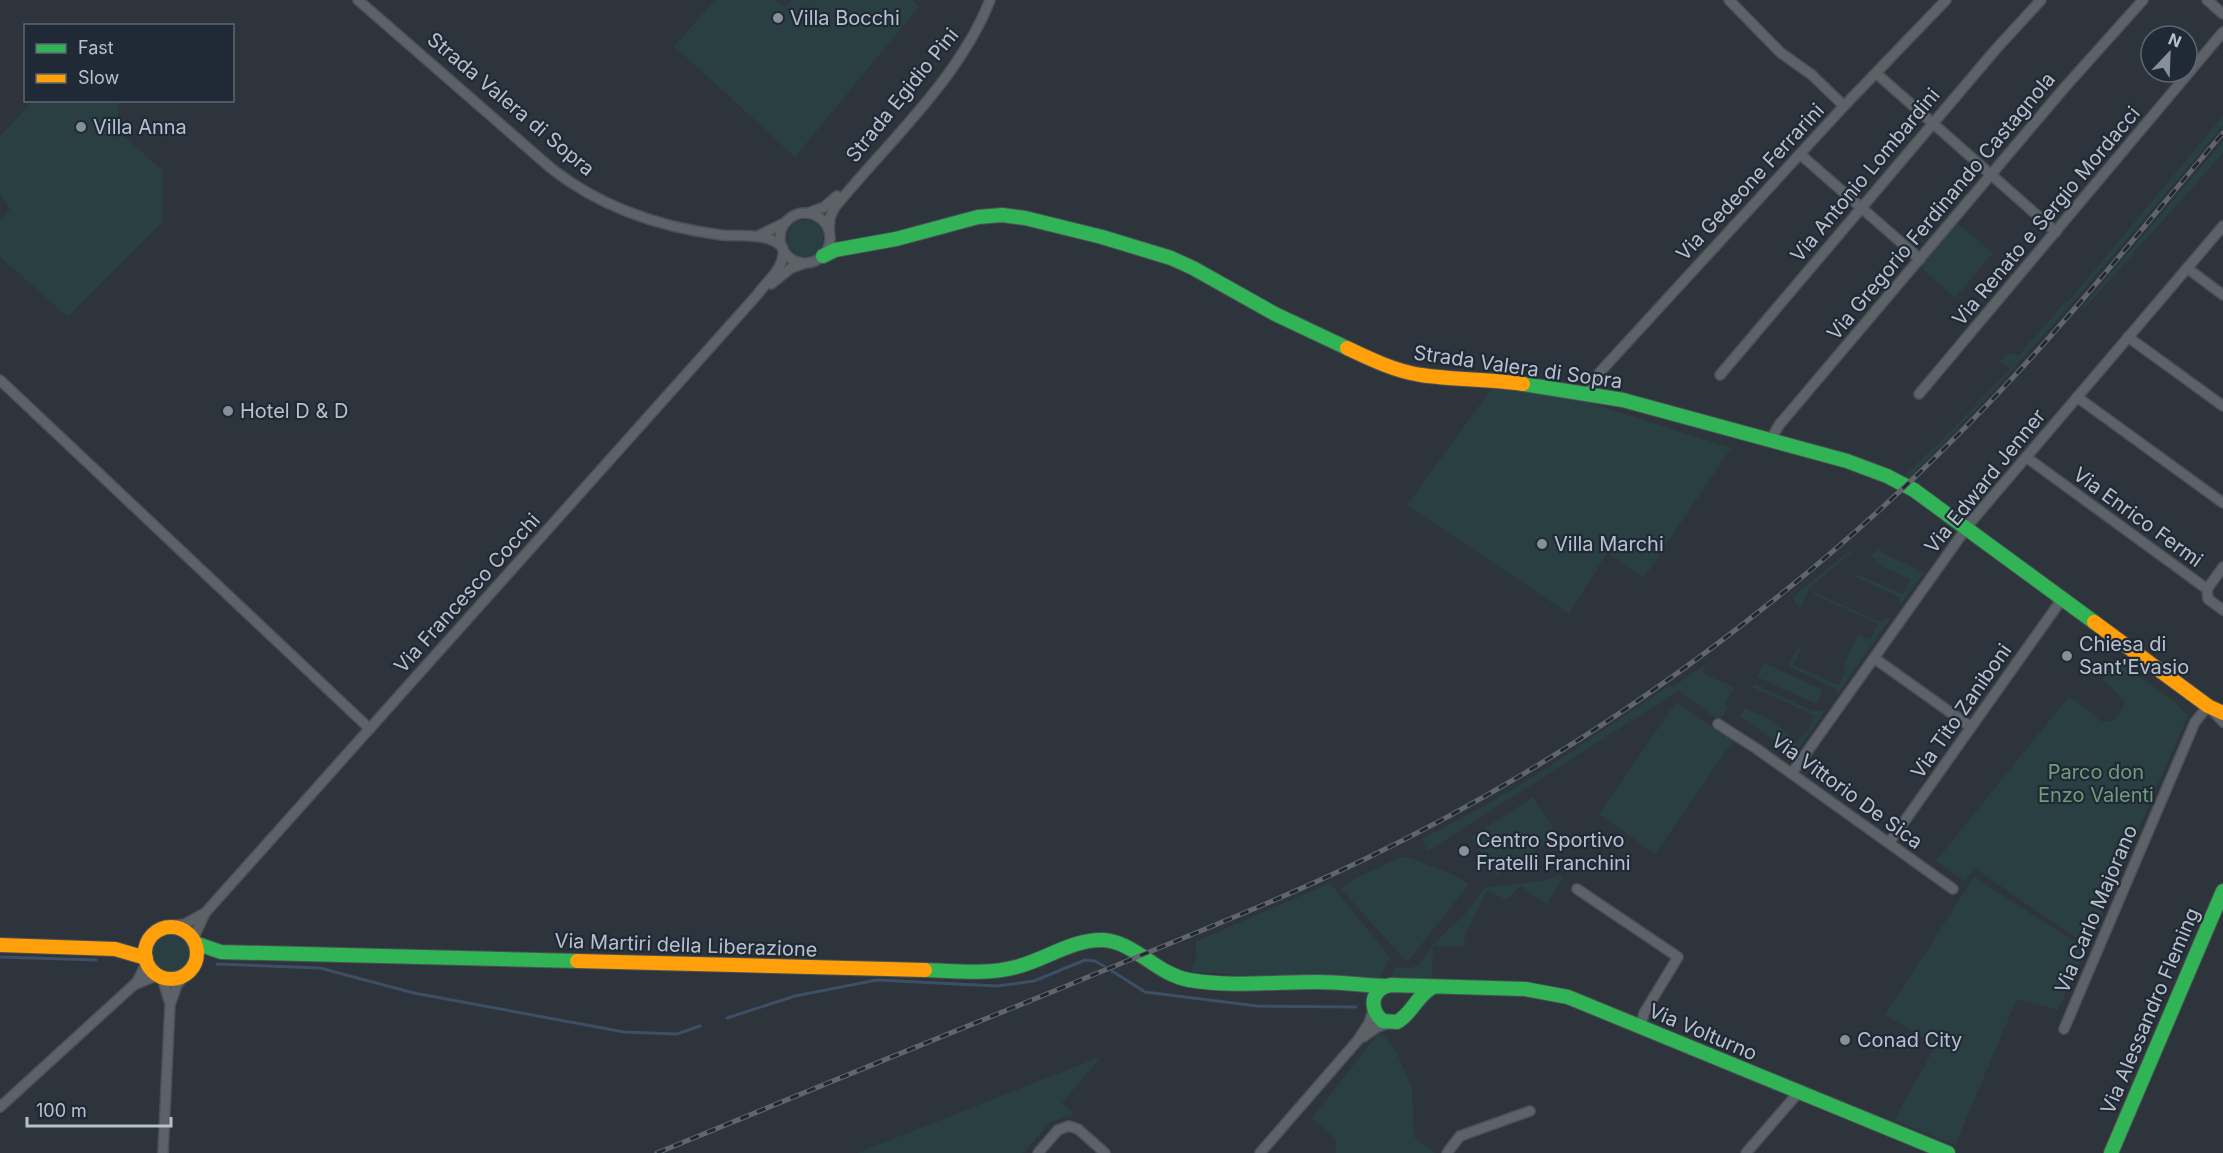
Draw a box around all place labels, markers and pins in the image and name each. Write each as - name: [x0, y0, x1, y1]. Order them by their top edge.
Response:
- place label: Villa Bocchi: [790, 6, 900, 30]
- marker: Villa Bocchi: [771, 11, 785, 25]
- place label: Villa Anna: [93, 115, 187, 139]
- marker: Villa Anna: [74, 120, 88, 134]
- place label: Hotel D & D: [240, 399, 348, 423]
- marker: Hotel D & D: [221, 404, 235, 418]
- place label: Villa Marchi: [1554, 532, 1664, 556]
- marker: Villa Marchi: [1535, 537, 1549, 551]
- place label: Chiesa di Sant'Evasio: [2079, 632, 2189, 679]
- marker: Chiesa di Sant'Evasio: [2060, 649, 2074, 663]
- place label: Centro Sportivo Fratelli Franchini: [1476, 828, 1631, 875]
- marker: Centro Sportivo Fratelli Franchini: [1457, 844, 1471, 858]
- place label: Conad City: [1857, 1028, 1962, 1052]
- marker: Conad City: [1838, 1033, 1852, 1047]

